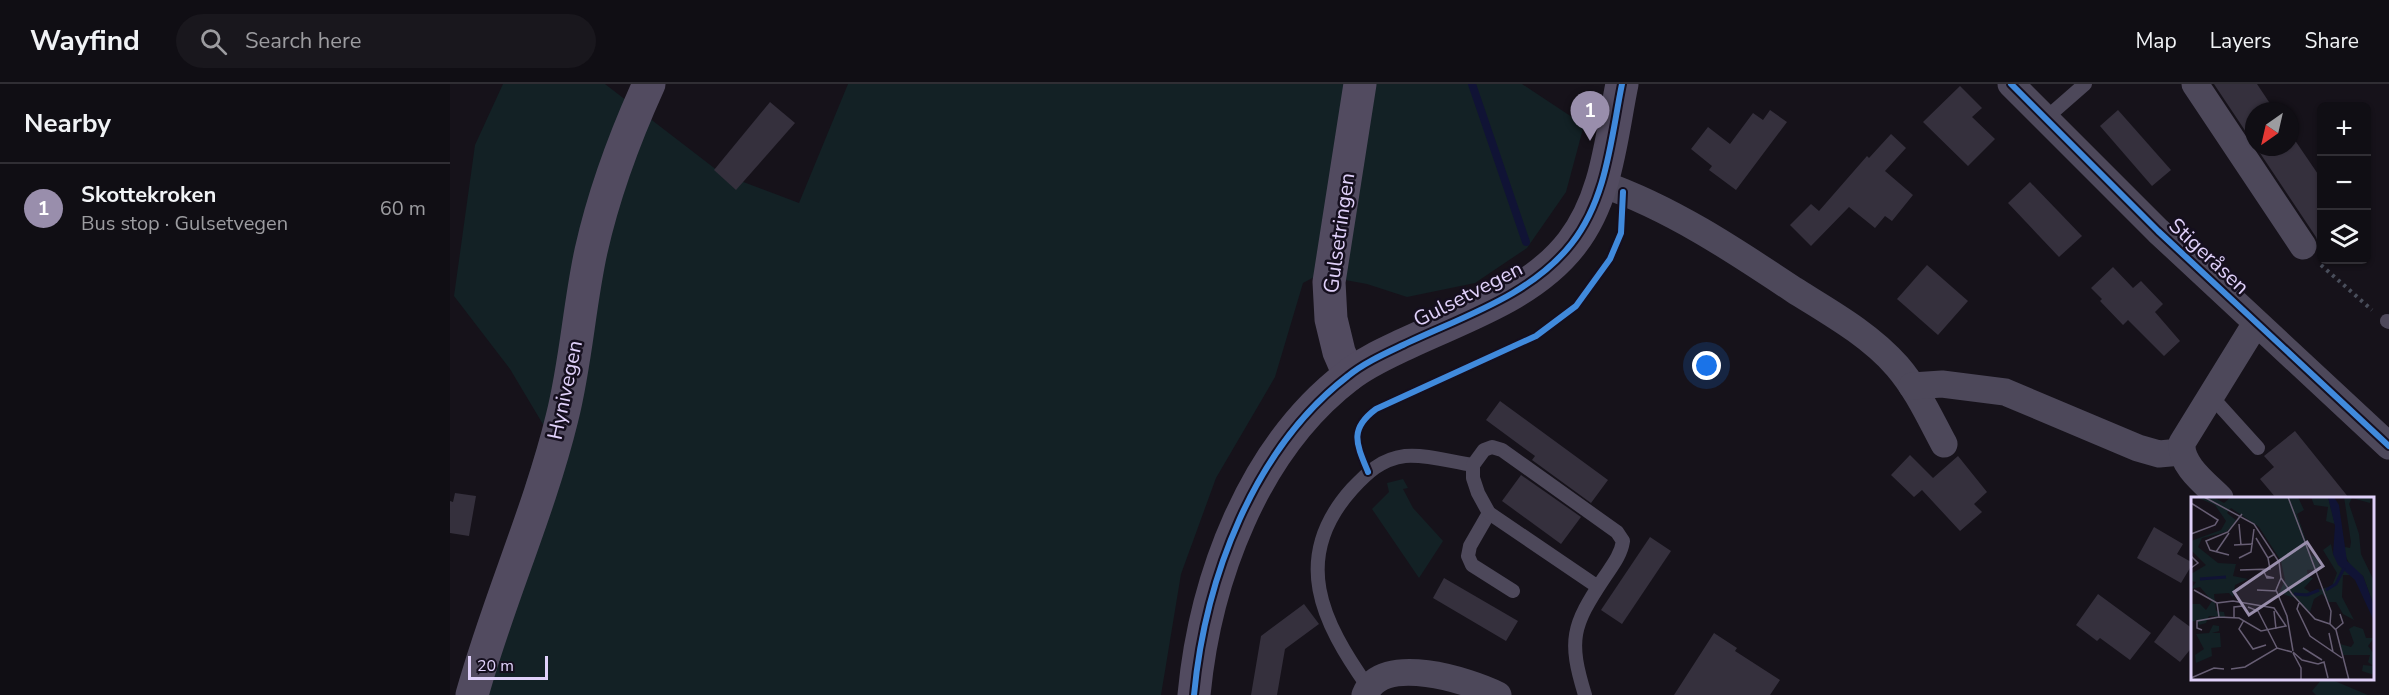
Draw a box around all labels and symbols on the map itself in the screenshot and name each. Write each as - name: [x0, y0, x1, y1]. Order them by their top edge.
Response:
- pin: 1: [1570, 92, 1610, 141]
- north arrow: [2245, 102, 2299, 156]
- street label: Gulsetringen: [1317, 171, 1361, 295]
- street label: Stigeråsen: [2163, 212, 2255, 300]
- street label: Gulsetvegen: [1409, 254, 1527, 334]
- street label: Hynivegen: [541, 338, 589, 442]
- your location: [1692, 351, 1721, 380]
- inset map: [2191, 497, 2374, 680]
- scale bar: [468, 653, 548, 680]

